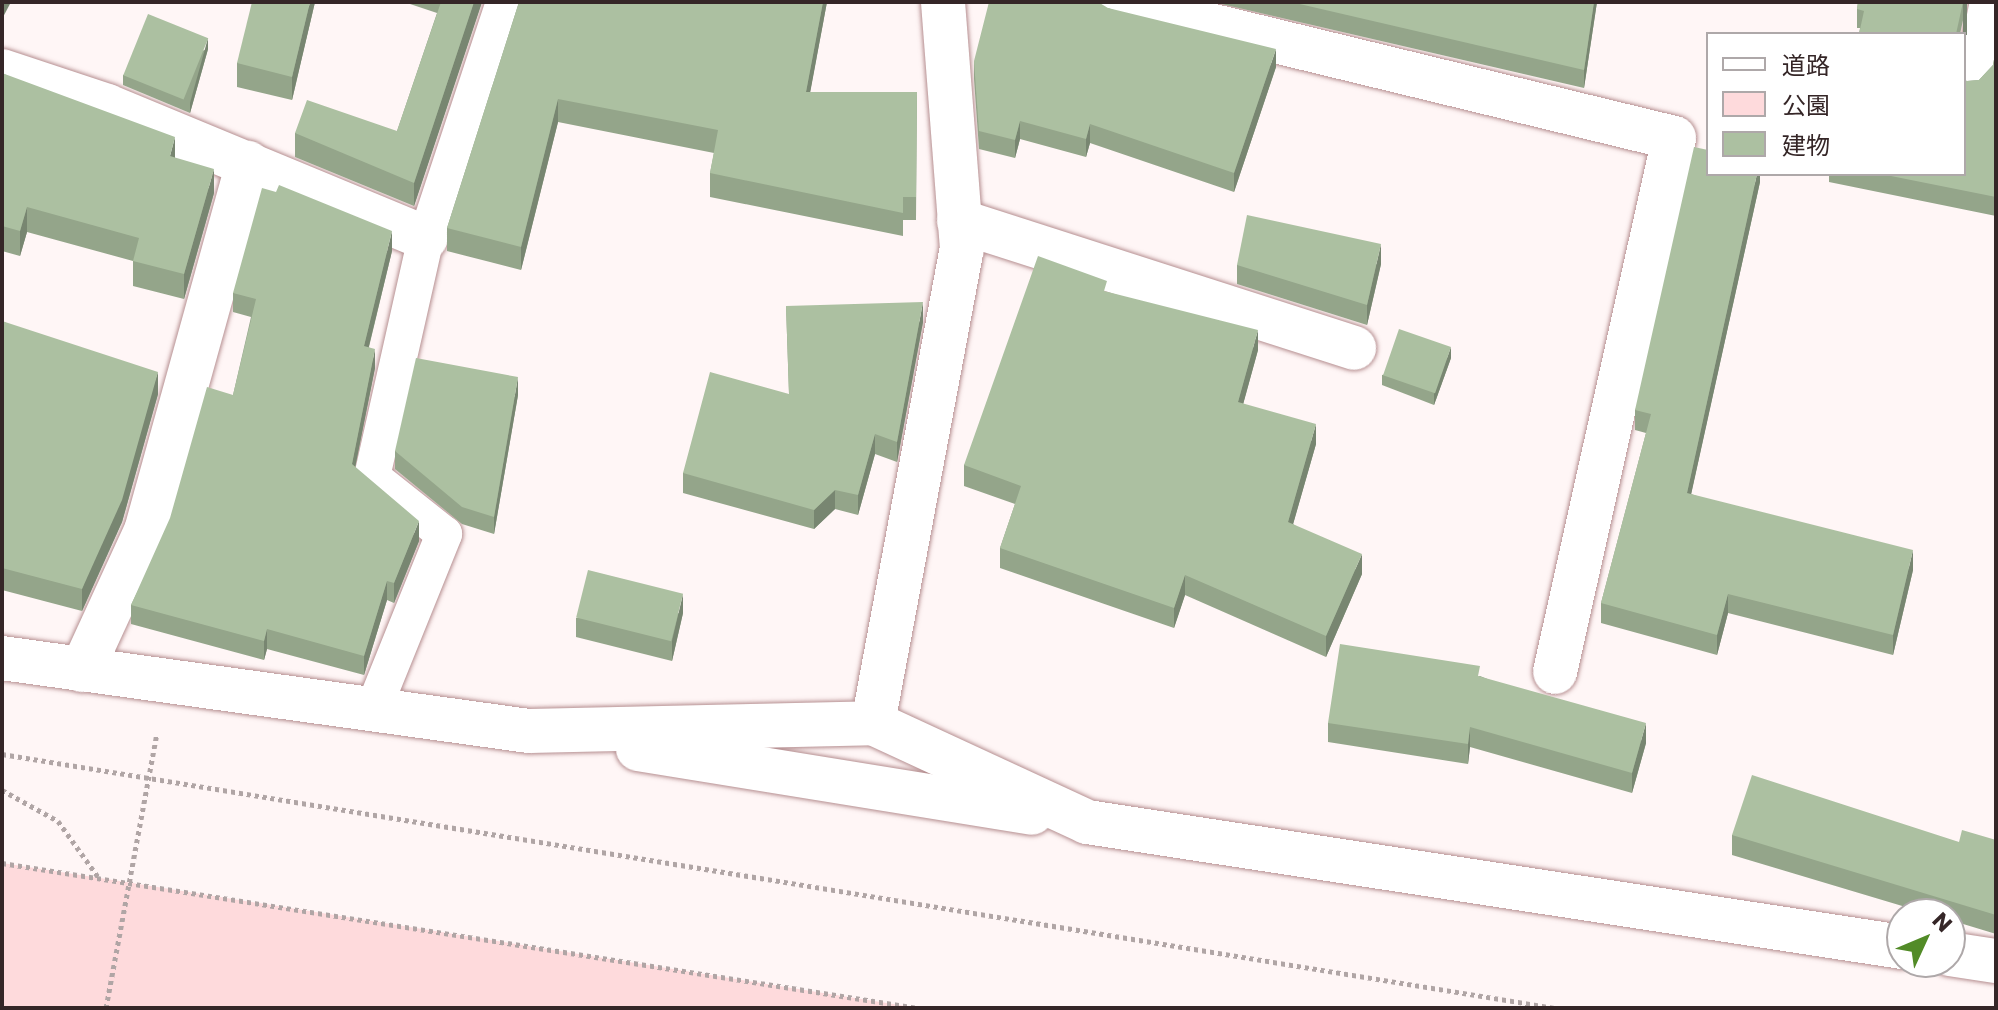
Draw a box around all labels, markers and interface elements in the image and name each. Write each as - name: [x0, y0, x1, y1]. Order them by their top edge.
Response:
- legend: [1706, 32, 1966, 176]
- text: 道路: [1782, 49, 1830, 82]
- text: 公園: [1782, 89, 1830, 122]
- text: 建物: [1782, 129, 1830, 162]
- north arrow: [1886, 898, 1966, 978]
- text: N: [1925, 906, 1959, 939]

